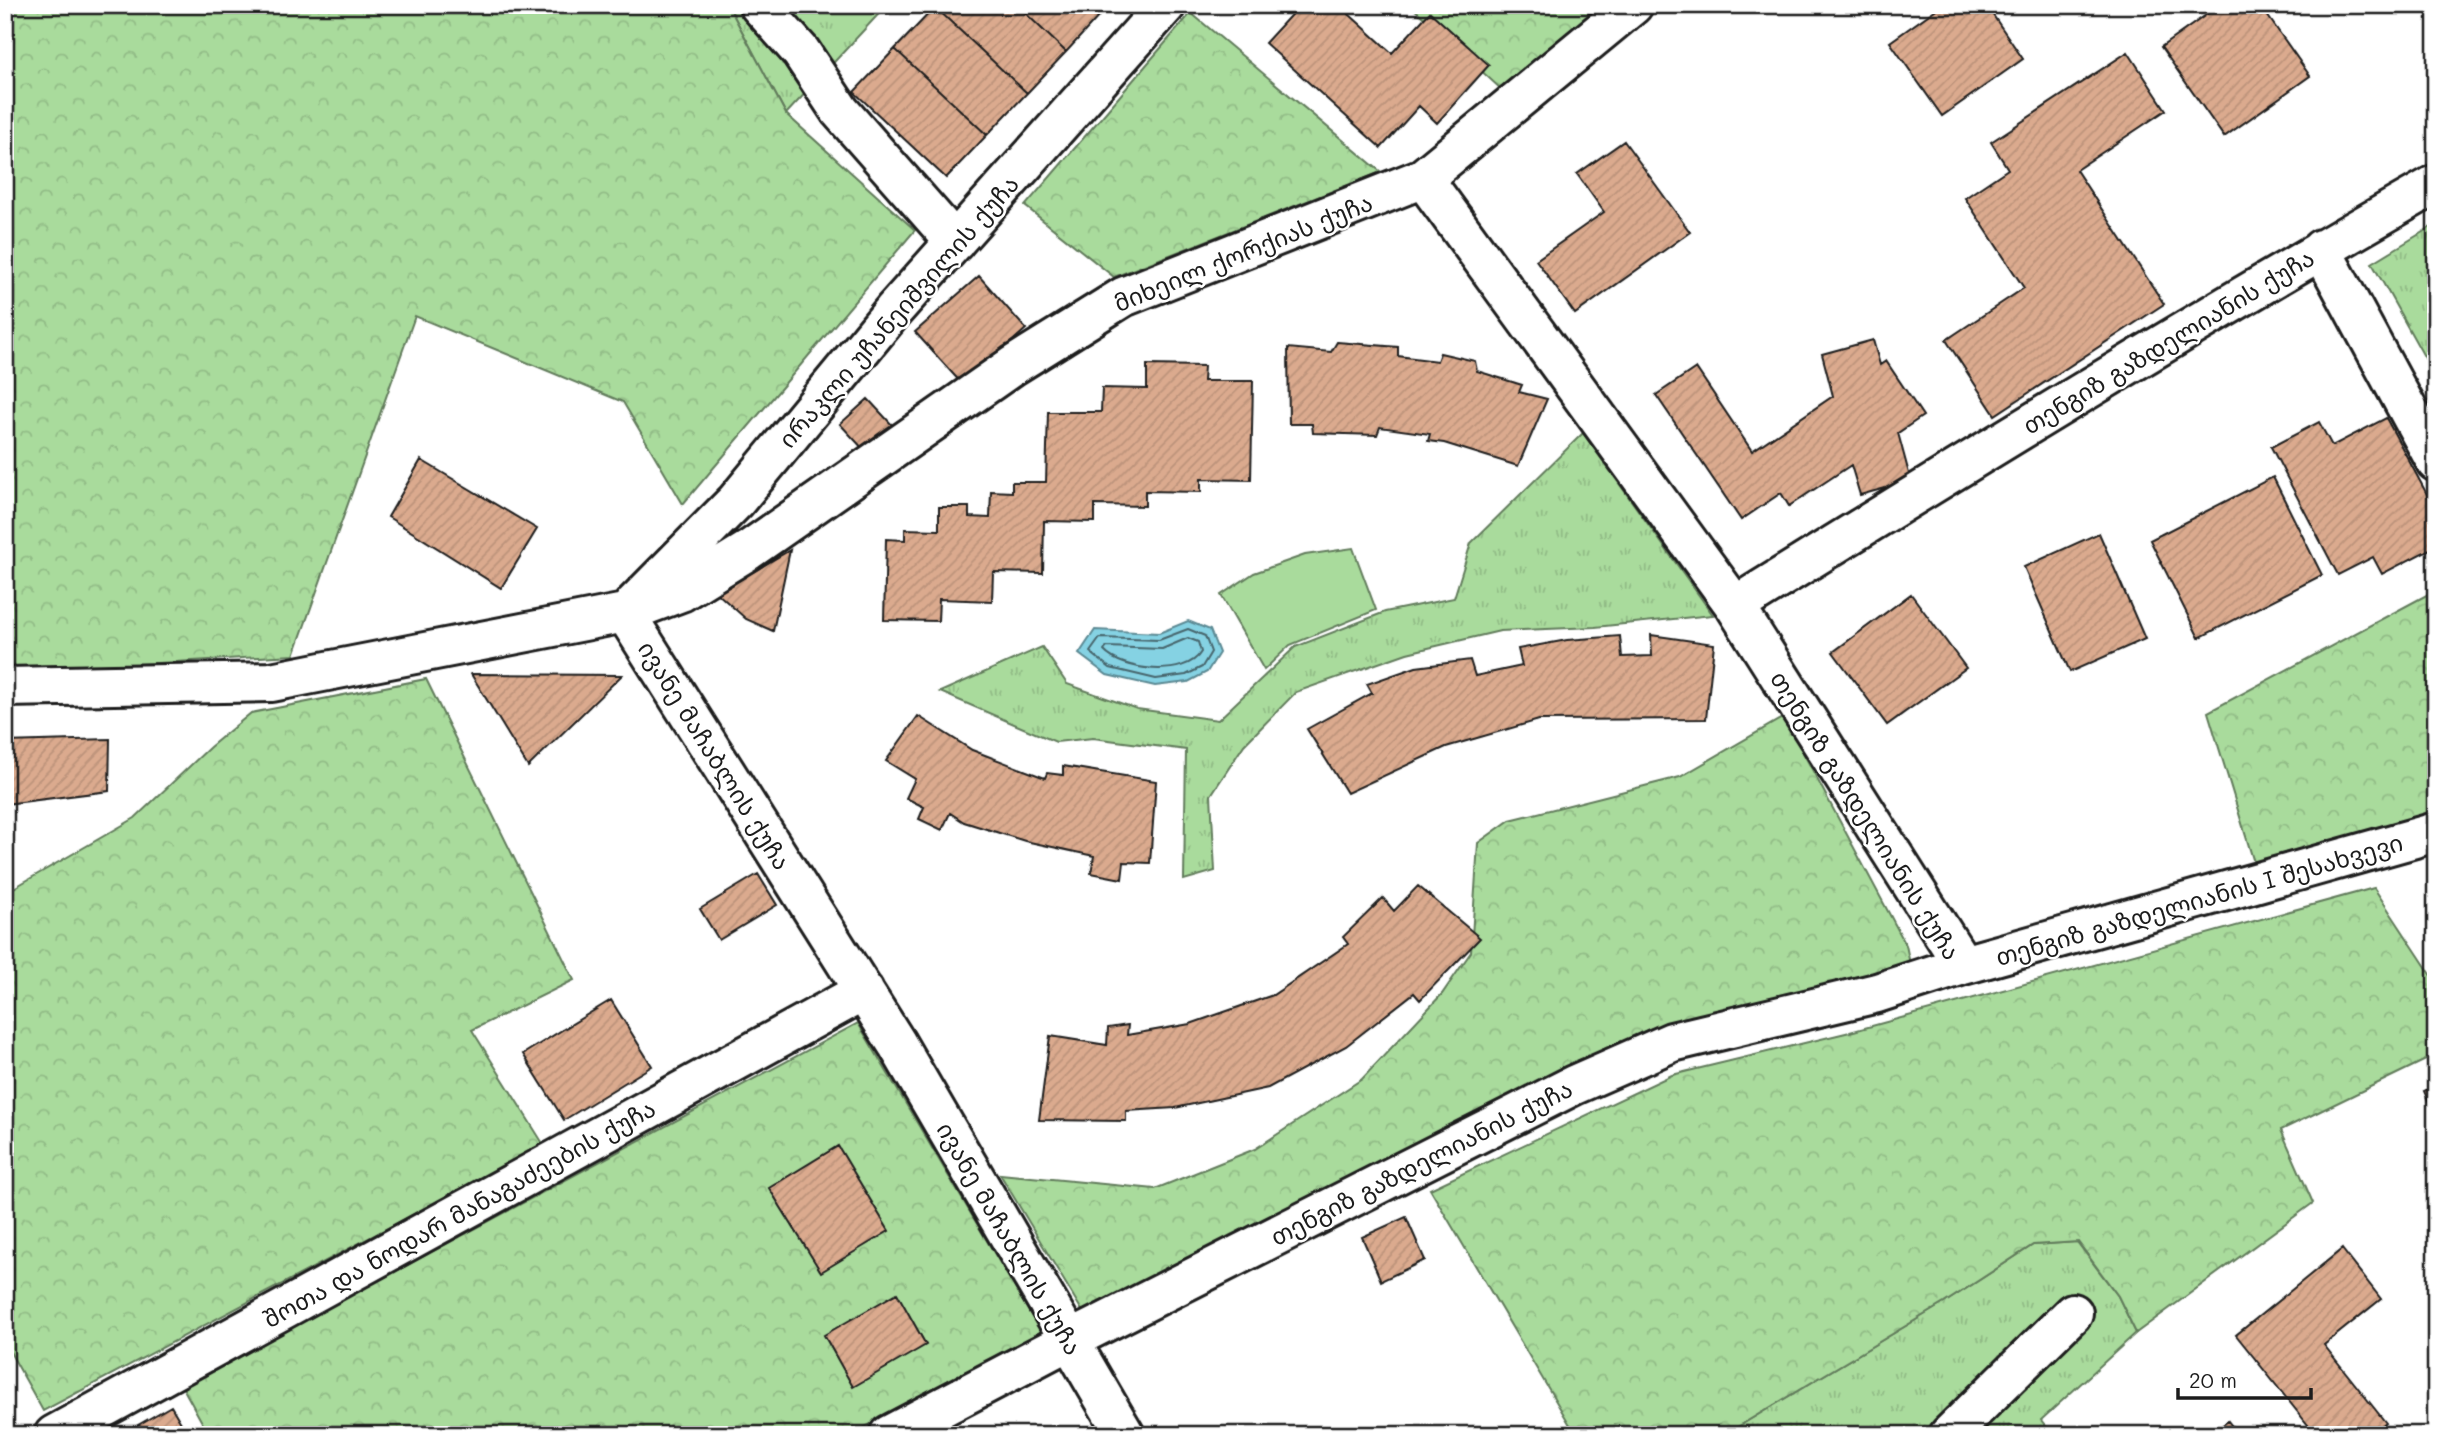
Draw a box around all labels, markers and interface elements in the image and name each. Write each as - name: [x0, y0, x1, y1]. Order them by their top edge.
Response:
- street label: ირაკლი უჩანეიშვილის ქუჩა: [771, 168, 1025, 454]
- street label: მიხეილ ქორქიას ქუჩა: [1109, 186, 1377, 318]
- street label: თენგიზ გაზდელიანის ქუჩა: [2017, 242, 2319, 440]
- street label: ივანე მაჩაბლის ქუჩა: [632, 635, 798, 875]
- street label: თენგიზ გაზდელიანის ქუჩა: [1764, 665, 1968, 965]
- street label: თენგიზ გაზდელიანის I შესახვევი: [1992, 826, 2406, 972]
- street label: თენგიზ გაზდელიანის ქუჩა: [1265, 1072, 1577, 1252]
- street label: შოთა და ნოდარ მანაგაძეების ქუჩა: [257, 1092, 661, 1334]
- street label: ივანე მაჩაბლის ქუჩა: [931, 1116, 1089, 1360]
- scale bar: [2178, 1356, 2312, 1400]
- text: 20 m: [2189, 1366, 2237, 1393]

